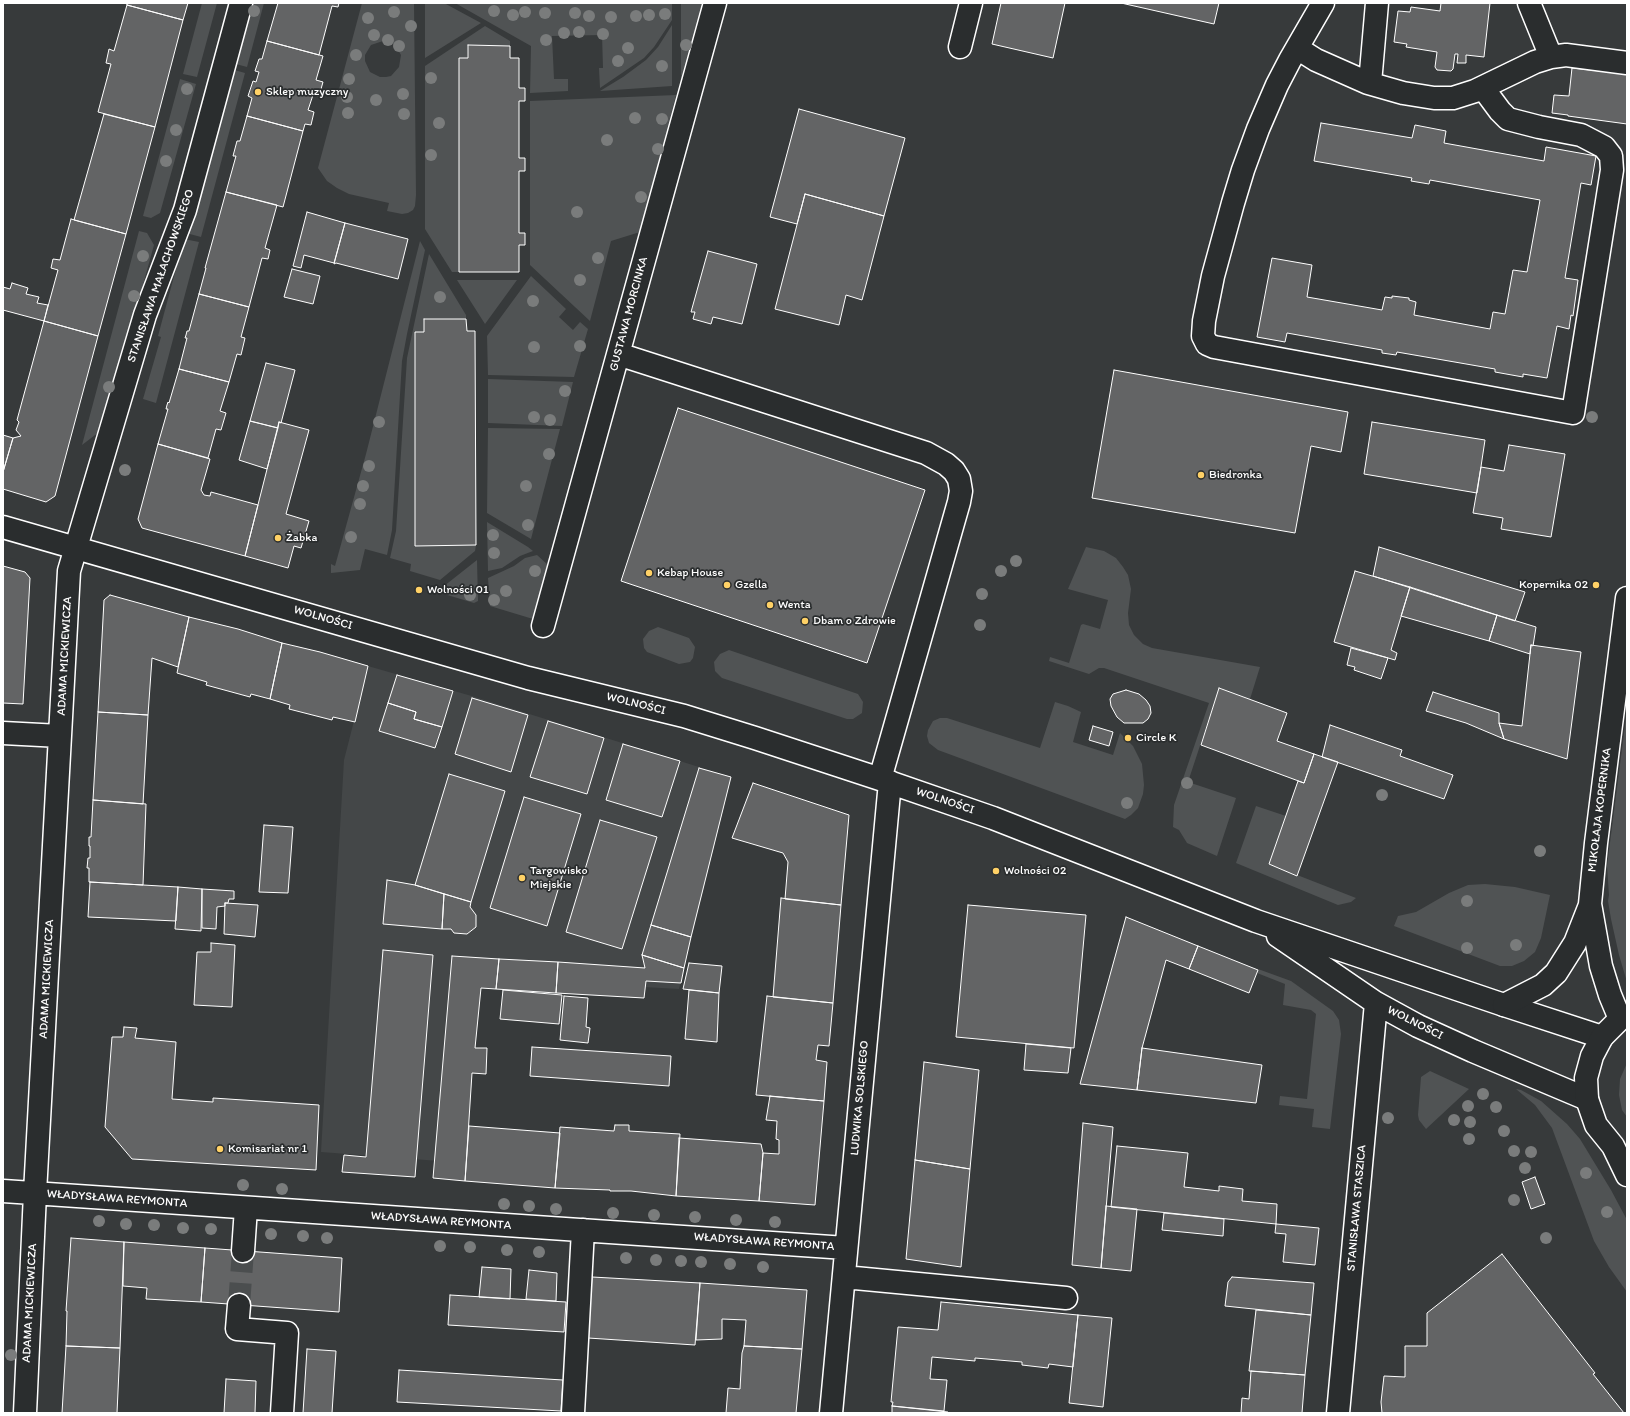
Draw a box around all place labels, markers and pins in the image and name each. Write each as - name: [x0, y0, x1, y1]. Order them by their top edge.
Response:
- place label: Sklep muzyczny: [266, 85, 348, 99]
- marker: Sklep muzyczny: [253, 87, 263, 97]
- place label: Biedronka: [1209, 468, 1262, 482]
- marker: Biedronka: [1196, 470, 1206, 480]
- place label: Żabka: [286, 531, 317, 545]
- marker: Żabka: [273, 533, 283, 543]
- place label: Kebap House: [657, 566, 723, 580]
- marker: Kebap House: [644, 568, 654, 578]
- place label: Gzella: [735, 578, 767, 592]
- place label: Kopernika 02: [1519, 578, 1588, 592]
- marker: Gzella: [722, 580, 732, 590]
- marker: Kopernika 02: [1591, 580, 1601, 590]
- place label: Wolności 01: [427, 583, 489, 597]
- marker: Wolności 01: [414, 585, 424, 595]
- place label: Wenta: [778, 598, 811, 612]
- marker: Wenta: [765, 600, 775, 610]
- place label: Dbam o Zdrowie: [813, 614, 896, 628]
- marker: Dbam o Zdrowie: [800, 616, 810, 626]
- place label: Circle K: [1136, 731, 1176, 745]
- marker: Circle K: [1123, 733, 1133, 743]
- place label: Targowisko Miejskie: [530, 864, 588, 892]
- place label: Wolności 02: [1004, 864, 1066, 878]
- marker: Wolności 02: [991, 866, 1001, 876]
- marker: Targowisko Miejskie: [517, 873, 527, 883]
- place label: Komisariat nr 1: [228, 1142, 307, 1156]
- marker: Komisariat nr 1: [215, 1144, 225, 1154]

